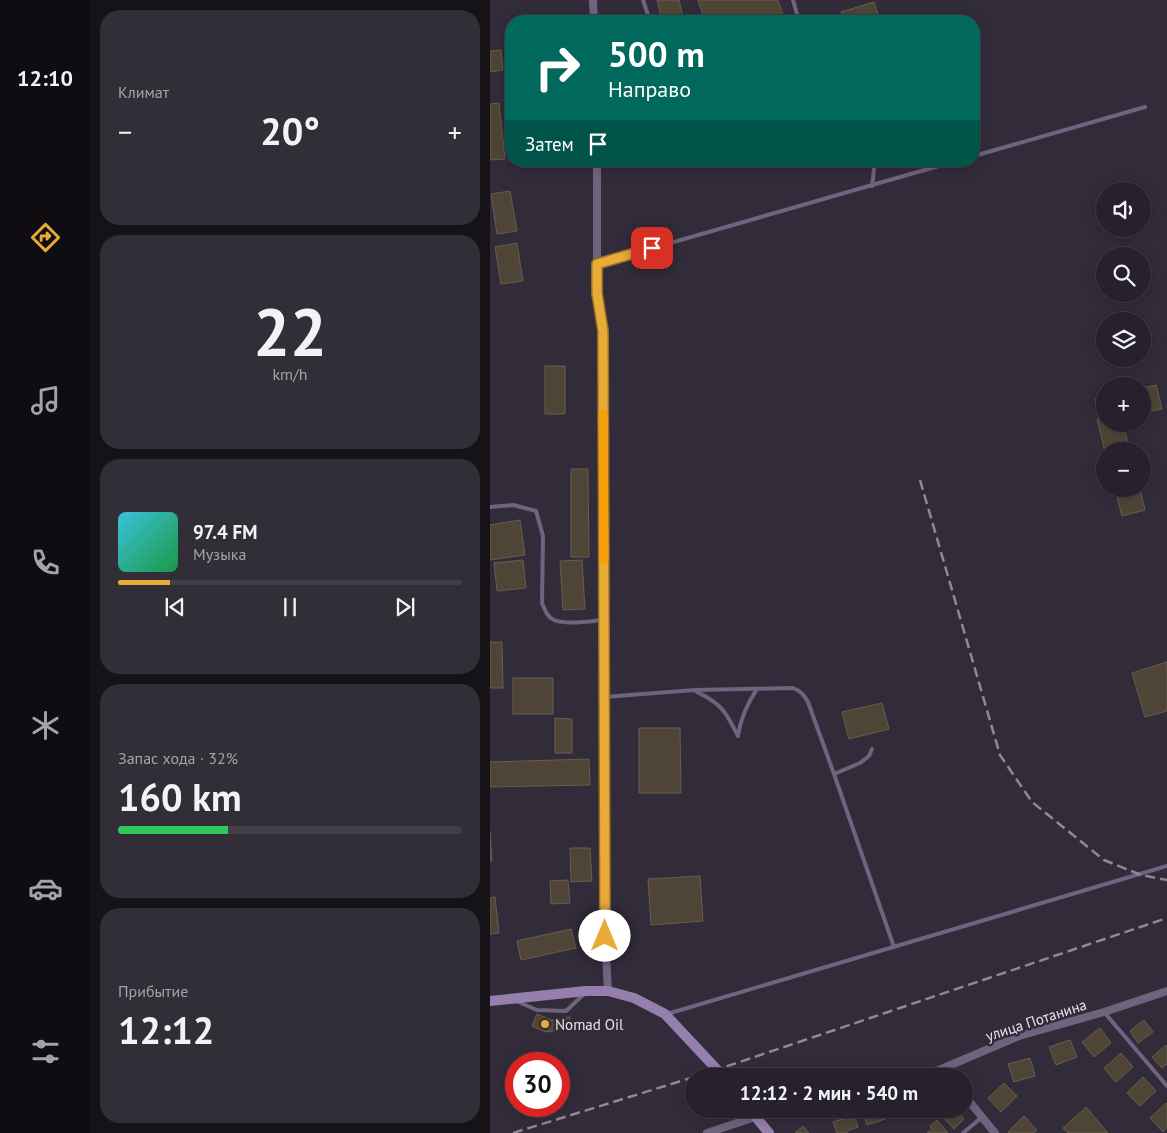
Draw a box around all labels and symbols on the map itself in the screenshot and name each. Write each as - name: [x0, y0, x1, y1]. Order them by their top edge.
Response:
- pin: [631, 227, 673, 269]
- position arrow: [578, 909, 630, 961]
- street label: улица Потанина: [983, 995, 1089, 1045]
- place label: Nomad Oil: [555, 1015, 624, 1034]
- marker: Nomad Oil: [539, 1018, 551, 1030]
- speed limit sign: 30: [505, 1052, 570, 1117]

